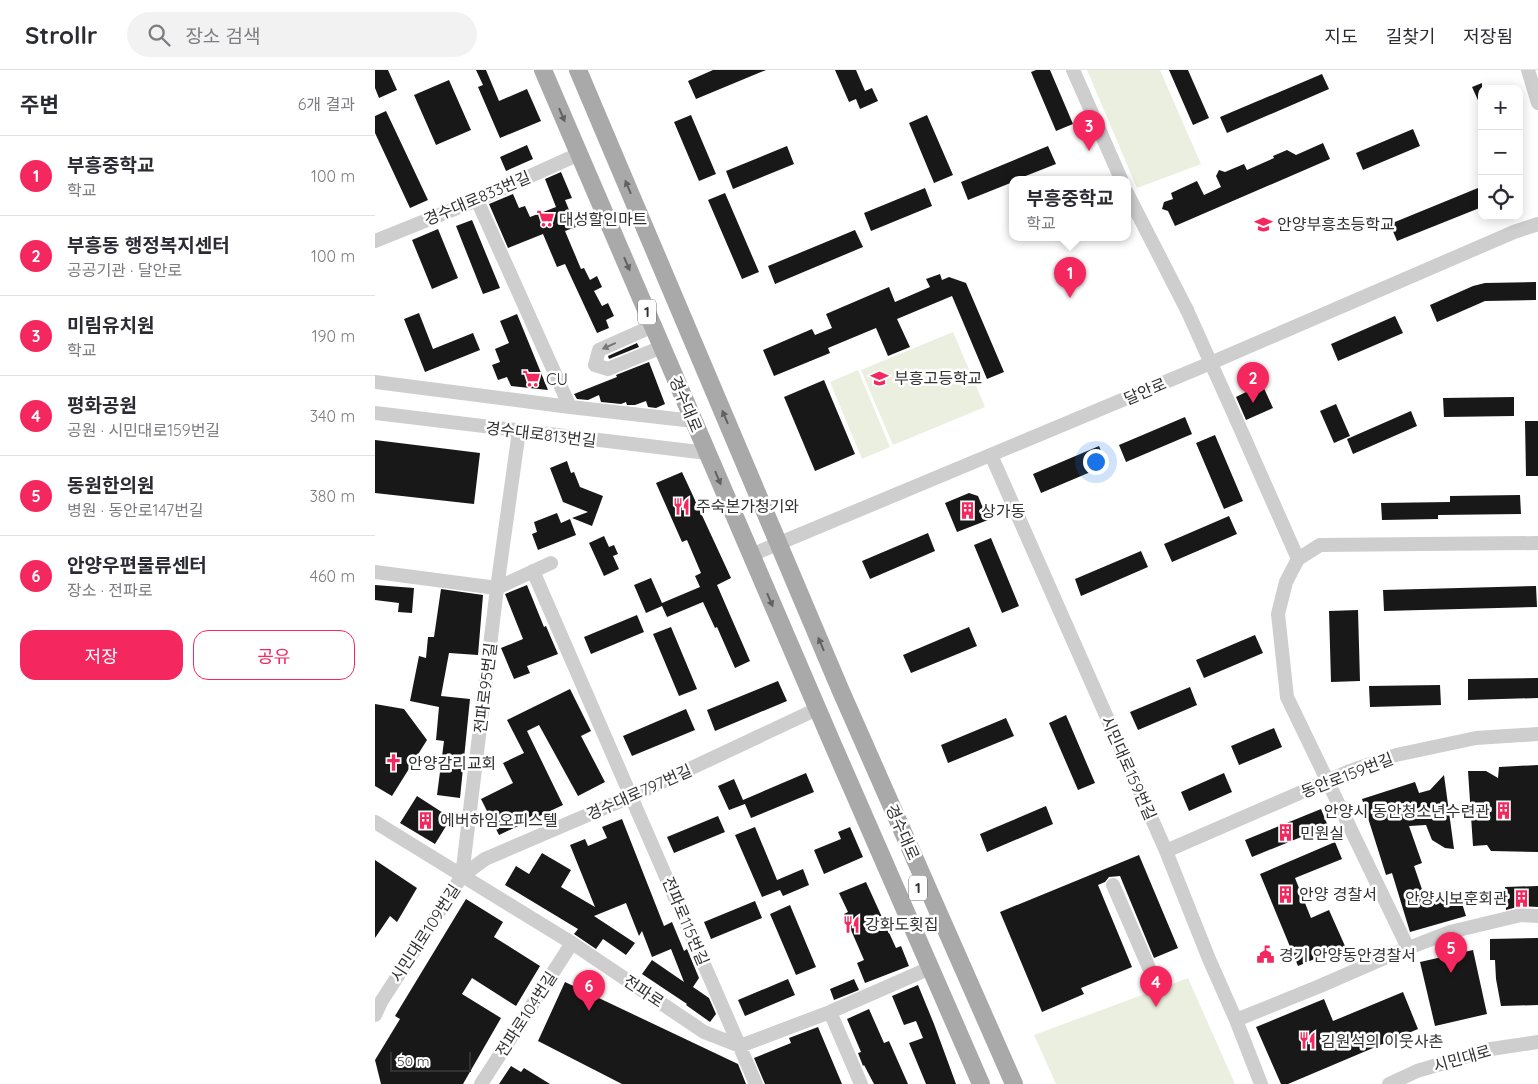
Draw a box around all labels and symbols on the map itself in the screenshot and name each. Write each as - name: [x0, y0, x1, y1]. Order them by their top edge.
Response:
- one-way arrow: [559, 108, 567, 122]
- pin: 3: [1073, 110, 1105, 151]
- street label: 경수대로833번길: [421, 167, 533, 229]
- one-way arrow: [623, 180, 631, 194]
- supermarket icon: 대성할인마트: [535, 209, 555, 229]
- place label: 대성할인마트: [559, 209, 647, 229]
- school or university icon: 안양부흥초등학교: [1253, 214, 1273, 234]
- place label: 안양부흥초등학교: [1277, 214, 1395, 234]
- one-way arrow: [623, 257, 631, 271]
- pin: 1: [1054, 257, 1086, 298]
- road number: 1: [638, 300, 656, 324]
- one-way arrow: [602, 343, 616, 351]
- pin: 2: [1237, 362, 1269, 403]
- school or university icon: 부흥고등학교: [870, 368, 890, 388]
- place label: 부흥고등학교: [894, 368, 982, 388]
- supermarket icon: CU: [522, 369, 542, 389]
- place label: CU: [546, 369, 568, 389]
- street label: 경수대로: [665, 373, 707, 435]
- street label: 달안로: [1121, 373, 1169, 409]
- one-way arrow: [721, 410, 729, 424]
- street label: 경수대로813번길: [485, 417, 597, 451]
- your location: [1083, 449, 1109, 475]
- one-way arrow: [714, 471, 722, 485]
- restaurant icon: 주숙본가청기와: [672, 496, 692, 516]
- place label: 주숙본가청기와: [696, 496, 799, 516]
- building icon: 상가동: [957, 501, 977, 521]
- place label: 상가동: [981, 501, 1025, 521]
- one-way arrow: [767, 592, 775, 607]
- one-way arrow: [817, 637, 825, 651]
- street label: 전파로95번길: [470, 641, 500, 735]
- street label: 시민대로159번길: [1097, 713, 1161, 823]
- street label: 동안로159번길: [1298, 748, 1396, 802]
- church icon: 안양감리교회: [384, 753, 404, 773]
- place label: 안양감리교회: [408, 753, 496, 773]
- street label: 경수대로797번길: [583, 760, 695, 824]
- street label: 경수대로: [882, 801, 924, 863]
- place label: 안양시 동안청소년수련관: [1324, 801, 1490, 821]
- building icon: 안양시 동안청소년수련관: [1494, 801, 1514, 821]
- building icon: 에버하임오피스텔: [416, 810, 436, 830]
- place label: 에버하임오피스텔: [440, 810, 558, 830]
- building icon: 민원실: [1276, 823, 1296, 843]
- place label: 민원실: [1300, 823, 1344, 843]
- street label: 전파로115번길: [658, 874, 714, 968]
- road number: 1: [909, 876, 927, 900]
- street label: 시민대로109번길: [386, 880, 464, 986]
- building icon: 안양 경찰서: [1275, 884, 1295, 904]
- place label: 안양 경찰서: [1299, 884, 1377, 904]
- place label: 안양시보훈회관: [1405, 888, 1508, 908]
- building icon: 안양시보훈회관: [1512, 888, 1532, 908]
- restaurant icon: 강화도횟집: [841, 914, 861, 934]
- place label: 강화도횟집: [865, 914, 939, 934]
- pin: 5: [1435, 932, 1467, 973]
- public building icon: 경기 안양동안경찰서: [1255, 945, 1275, 965]
- place label: 경기 안양동안경찰서: [1279, 945, 1416, 965]
- pin: 4: [1140, 966, 1172, 1007]
- street label: 전파로104번길: [491, 968, 561, 1060]
- pin: 6: [573, 970, 605, 1011]
- street label: 전파로: [620, 970, 668, 1012]
- restaurant icon: 김원석의 이웃사촌: [1297, 1031, 1317, 1051]
- place label: 김원석의 이웃사촌: [1321, 1031, 1443, 1051]
- street label: 시민대로: [1431, 1040, 1493, 1076]
- scale bar: [390, 1049, 471, 1072]

